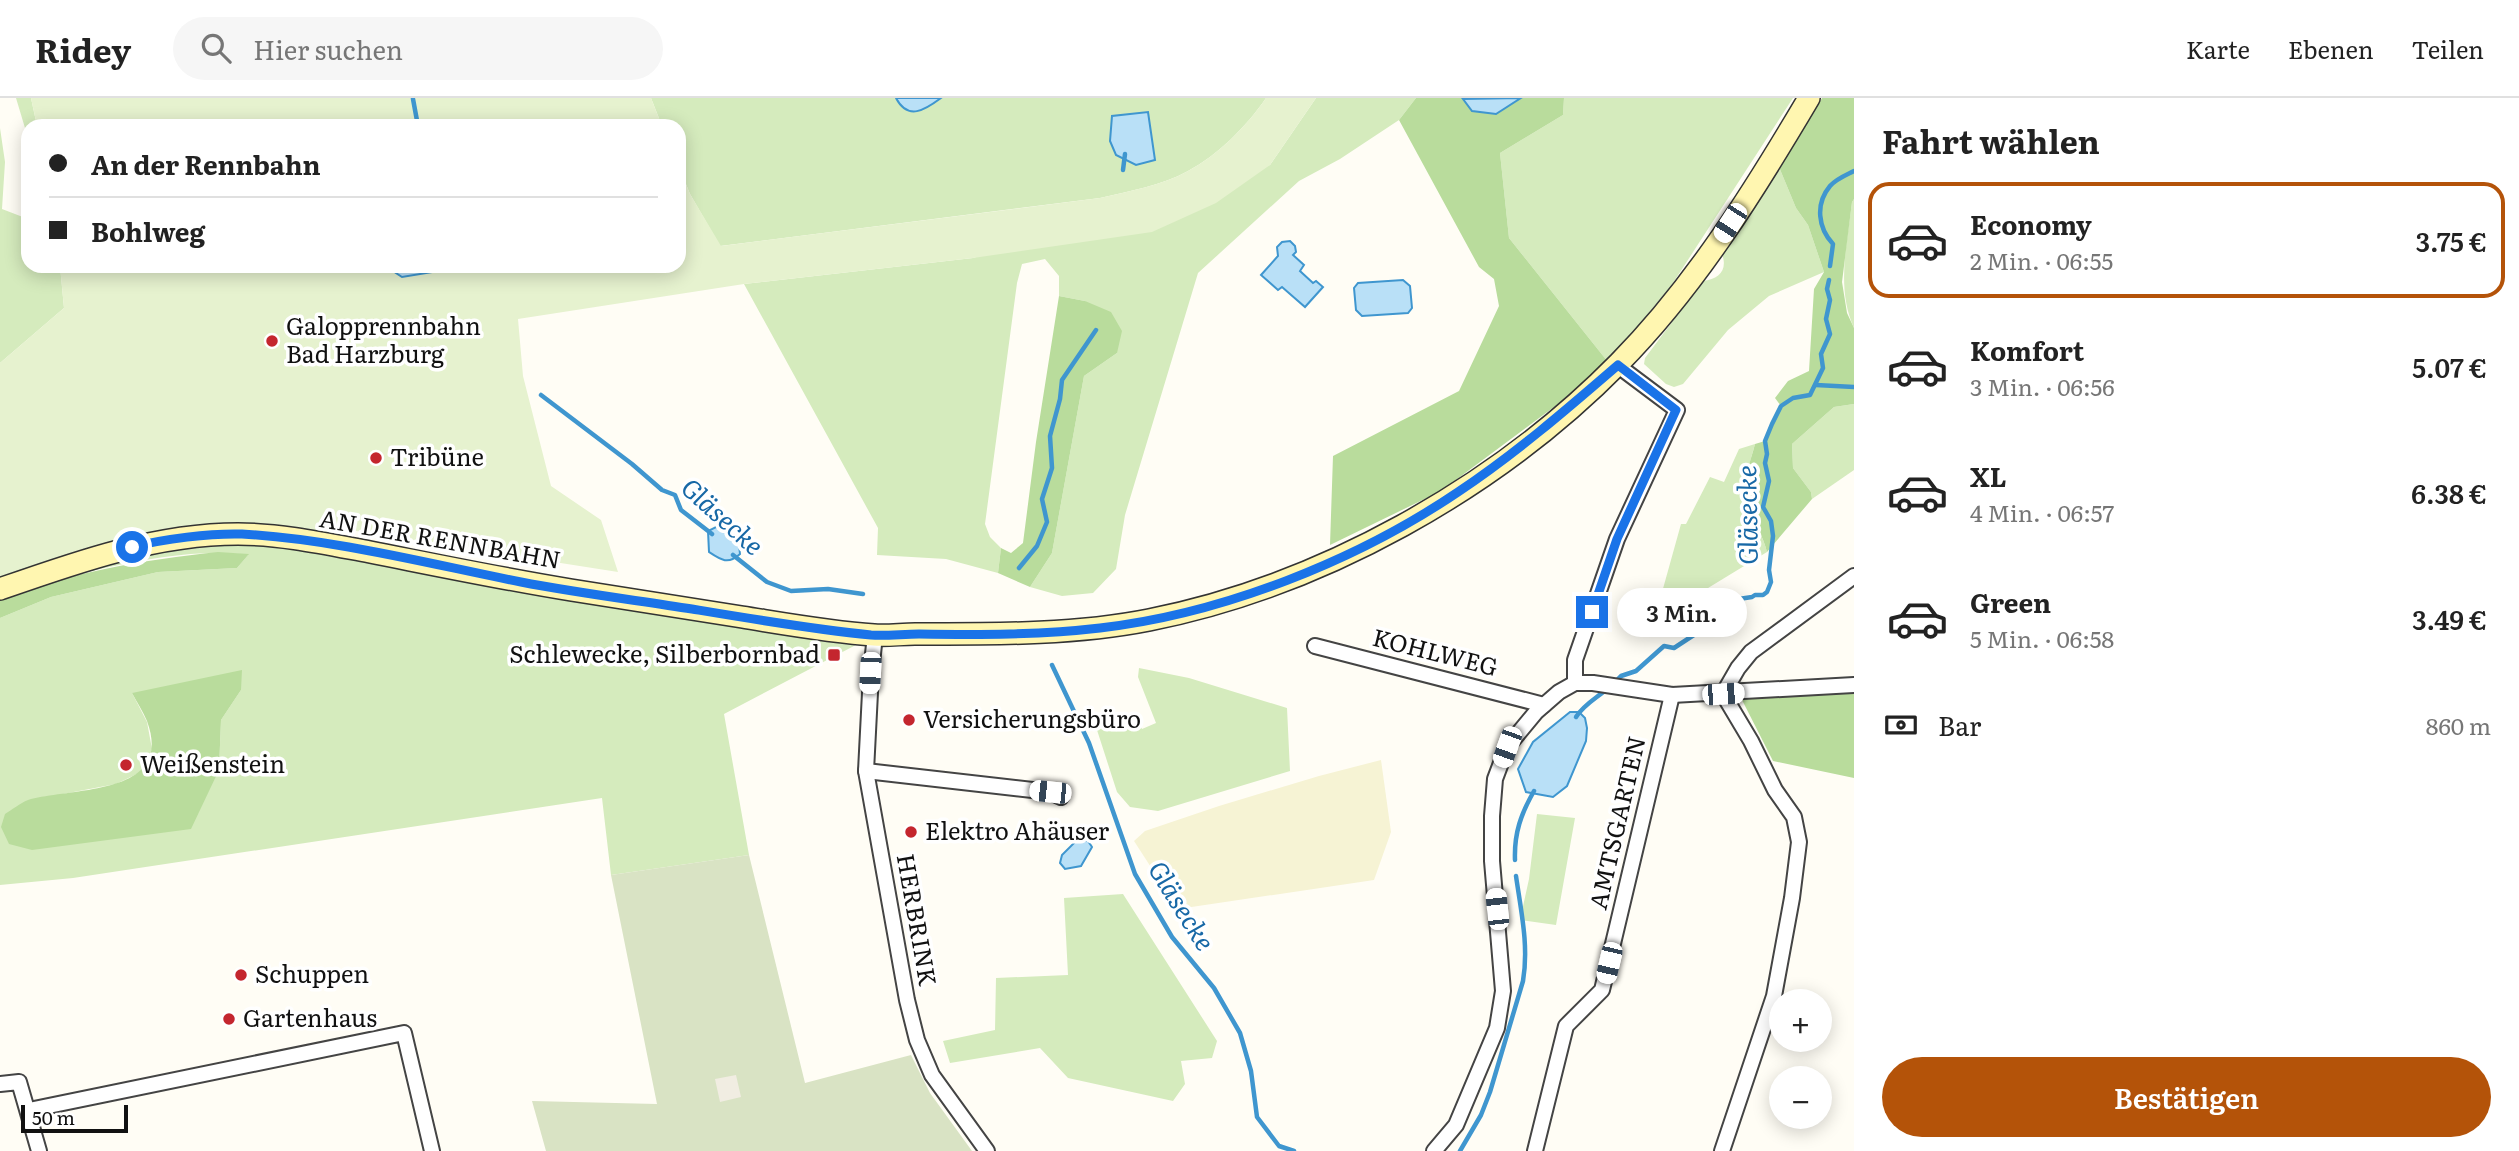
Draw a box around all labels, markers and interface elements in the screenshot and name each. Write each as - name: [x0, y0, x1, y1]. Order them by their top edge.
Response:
- search box: [173, 17, 663, 80]
- text: Ridey: [35, 24, 131, 73]
- icon: search: [197, 29, 235, 67]
- text: Hier suchen: [253, 29, 403, 68]
- text: Karte: [2186, 31, 2250, 66]
- text: Ebenen: [2288, 31, 2374, 66]
- text: Teilen: [2412, 31, 2484, 66]
- text: Fahrt wählen: [1882, 116, 2100, 164]
- text: An der Rennbahn: [91, 144, 321, 183]
- car: [1710, 200, 1751, 246]
- text: Economy: [1970, 204, 2092, 243]
- icon: car: [1886, 209, 1949, 272]
- text: Bohlweg: [91, 211, 205, 250]
- text: 3.75 €: [2416, 221, 2487, 260]
- text: 2 Min. · 06:55: [1970, 243, 2113, 277]
- place label: Galopprennbahn Bad Harzburg: [286, 307, 481, 370]
- text: Komfort: [1970, 330, 2084, 369]
- marker: Galopprennbahn Bad Harzburg: [264, 333, 280, 349]
- icon: car: [1886, 335, 1949, 398]
- text: 5.07 €: [2412, 347, 2487, 386]
- text: 3 Min. · 06:56: [1970, 369, 2115, 403]
- place label: Tribüne: [390, 438, 484, 473]
- marker: Tribüne: [368, 450, 384, 466]
- text: XL: [1970, 456, 2007, 495]
- icon: car: [1886, 461, 1949, 524]
- water label: Gläsecke: [1725, 465, 1766, 565]
- water label: Gläsecke: [674, 467, 774, 563]
- text: 6.38 €: [2411, 473, 2487, 512]
- text: 4 Min. · 06:57: [1970, 495, 2114, 529]
- street label: AN DER RENNBAHN: [317, 499, 564, 576]
- route start: [116, 531, 148, 563]
- text: Green: [1970, 582, 2051, 621]
- icon: car: [1886, 587, 1949, 650]
- callout: 3 Min.: [1616, 588, 1746, 636]
- text: 3 Min.: [1646, 595, 1718, 629]
- route end: [1576, 596, 1608, 628]
- text: 3.49 €: [2412, 599, 2487, 638]
- street label: KOHLWEG: [1369, 618, 1502, 683]
- text: 5 Min. · 06:58: [1970, 621, 2114, 655]
- place label: Schlewecke, Silberbornbad: [509, 635, 820, 670]
- marker: Schlewecke, Silberbornbad: [826, 647, 842, 663]
- car: [859, 651, 882, 695]
- car: [1702, 682, 1745, 706]
- place label: Versicherungsbüro: [923, 700, 1141, 735]
- text: Bar: [1938, 705, 1981, 744]
- icon: cash: [1882, 706, 1920, 744]
- text: 860 m: [2426, 708, 2491, 742]
- marker: Versicherungsbüro: [901, 712, 917, 728]
- car: [1490, 724, 1525, 770]
- street label: AMTSGARTEN: [1579, 732, 1653, 913]
- place label: Weißenstein: [140, 745, 285, 780]
- marker: Weißenstein: [118, 757, 134, 773]
- car: [1029, 779, 1072, 805]
- place label: Elektro Ahäuser: [925, 812, 1110, 847]
- marker: Elektro Ahäuser: [903, 824, 919, 840]
- street label: HERBRINK: [890, 851, 947, 989]
- water label: Gläsecke: [1140, 852, 1226, 957]
- car: [1485, 887, 1510, 931]
- car: [1595, 940, 1624, 986]
- place label: Schuppen: [255, 955, 369, 990]
- marker: Schuppen: [233, 967, 249, 983]
- map controls: [1769, 989, 1832, 1129]
- button: +: [1769, 989, 1832, 1052]
- place label: Gartenhaus: [243, 999, 377, 1034]
- marker: Gartenhaus: [221, 1011, 237, 1027]
- button: Bestätigen: [1882, 1057, 2491, 1137]
- button: −: [1769, 1066, 1832, 1129]
- scale bar: [21, 1102, 128, 1134]
- text: 50 m: [32, 1103, 75, 1131]

